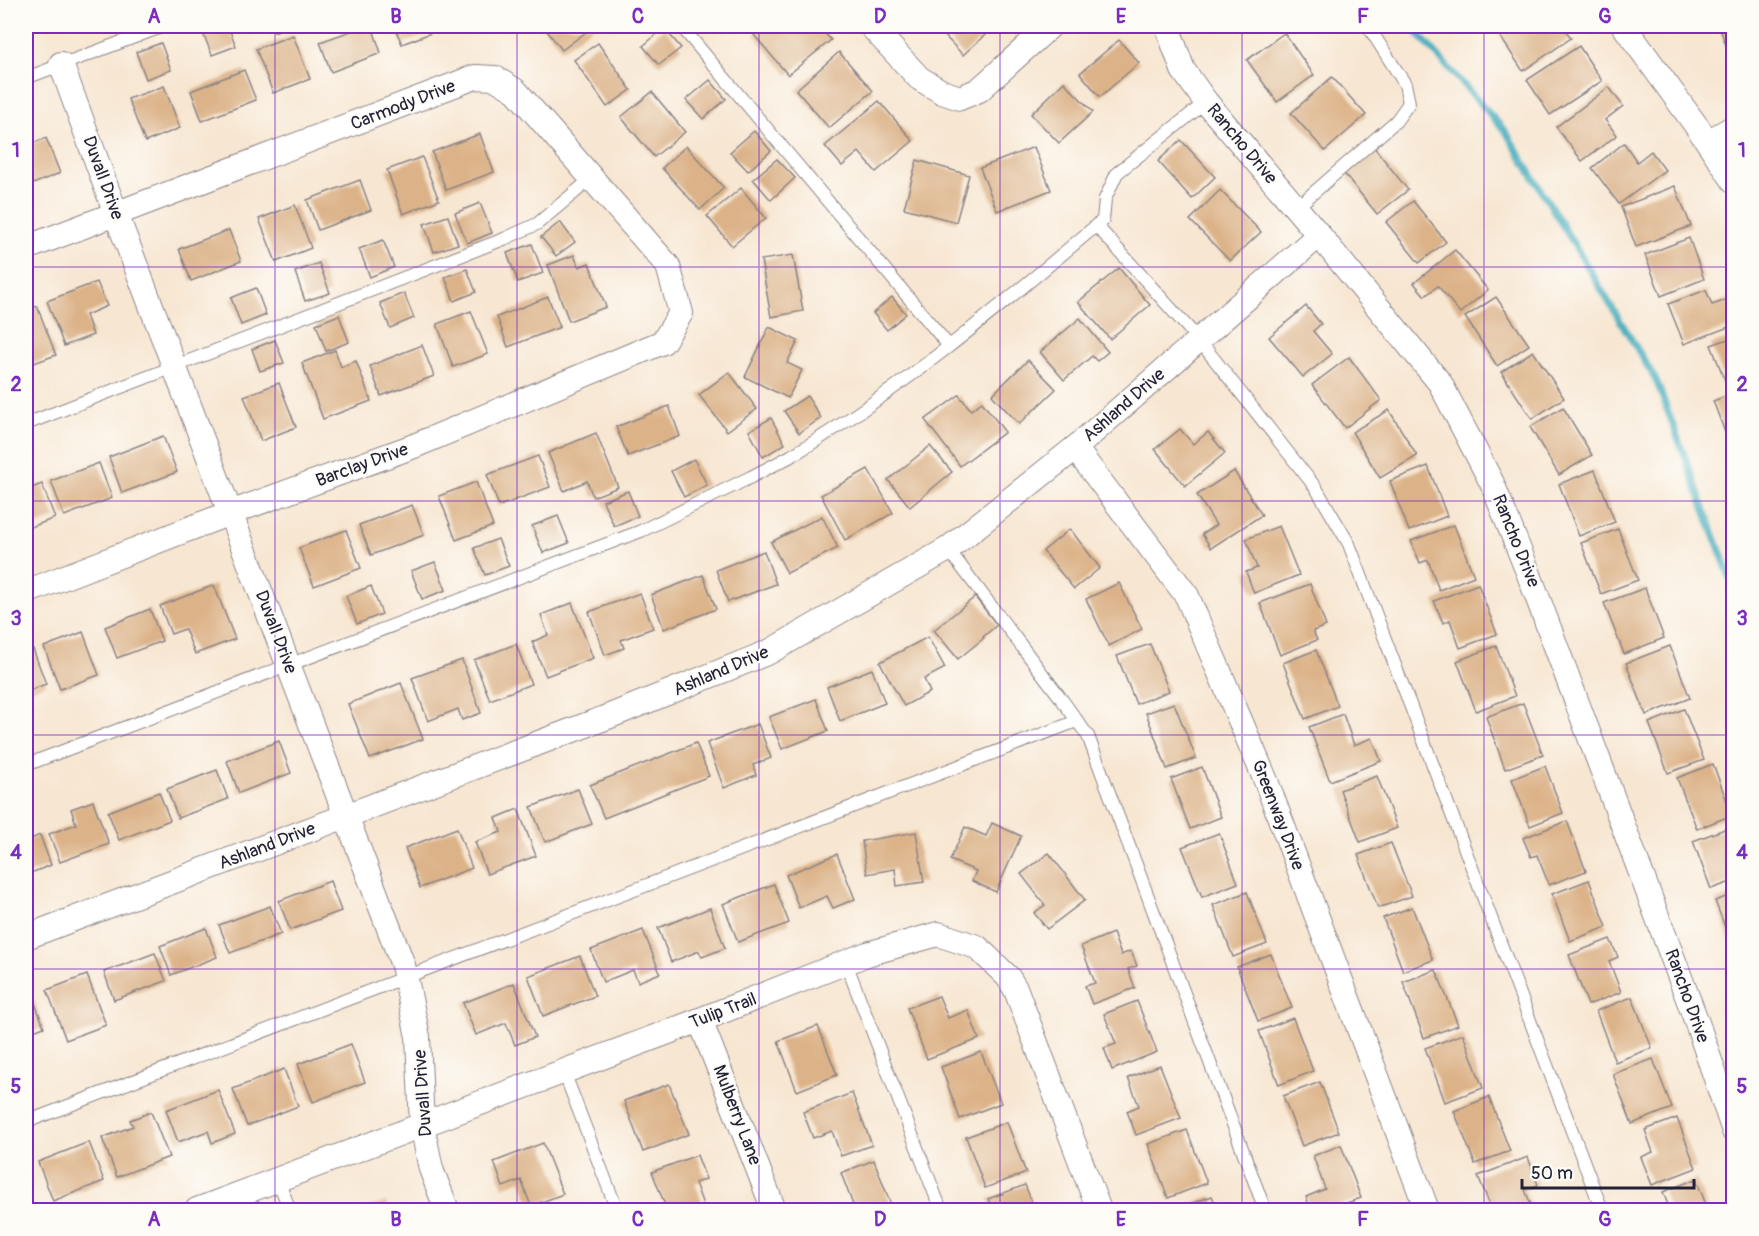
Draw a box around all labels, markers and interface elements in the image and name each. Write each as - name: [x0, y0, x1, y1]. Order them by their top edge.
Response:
- text: A: [148, 4, 161, 29]
- text: B: [390, 4, 402, 29]
- text: C: [632, 4, 644, 29]
- text: D: [874, 4, 887, 29]
- text: E: [1116, 4, 1127, 29]
- text: F: [1357, 4, 1369, 29]
- text: G: [1598, 4, 1612, 29]
- street label: Carmody Drive: [347, 74, 459, 136]
- street label: Rancho Drive: [1202, 99, 1282, 189]
- street label: Duvall Drive: [77, 133, 129, 223]
- text: 1: [12, 138, 20, 163]
- text: 1: [1738, 138, 1746, 163]
- street label: Ashland Drive: [1078, 363, 1170, 447]
- text: 2: [10, 372, 22, 397]
- text: 2: [1736, 372, 1748, 397]
- street label: Barclay Drive: [313, 438, 412, 492]
- street label: Rancho Drive: [1487, 491, 1545, 591]
- street label: Duvall Drive: [250, 587, 302, 677]
- text: 3: [10, 606, 22, 631]
- text: 3: [1736, 606, 1748, 631]
- street label: Ashland Drive: [670, 641, 772, 701]
- street label: Greenway Drive: [1246, 757, 1310, 873]
- street label: Ashland Drive: [215, 817, 319, 875]
- text: 4: [10, 840, 22, 865]
- text: 4: [1736, 840, 1748, 865]
- street label: Rancho Drive: [1659, 946, 1715, 1046]
- street label: Tulip Trail: [686, 988, 760, 1034]
- street label: Duvall Drive: [408, 1048, 438, 1137]
- street label: Mulberry Lane: [707, 1062, 767, 1168]
- text: 5: [11, 1074, 22, 1099]
- text: 5: [1737, 1074, 1748, 1099]
- scale bar: [1522, 1152, 1694, 1190]
- text: 50 m: [1531, 1162, 1573, 1185]
- text: A: [148, 1207, 161, 1232]
- text: B: [390, 1207, 402, 1232]
- text: C: [632, 1207, 644, 1232]
- text: D: [874, 1207, 887, 1232]
- text: E: [1116, 1207, 1127, 1232]
- text: F: [1357, 1207, 1369, 1232]
- text: G: [1598, 1207, 1612, 1232]

